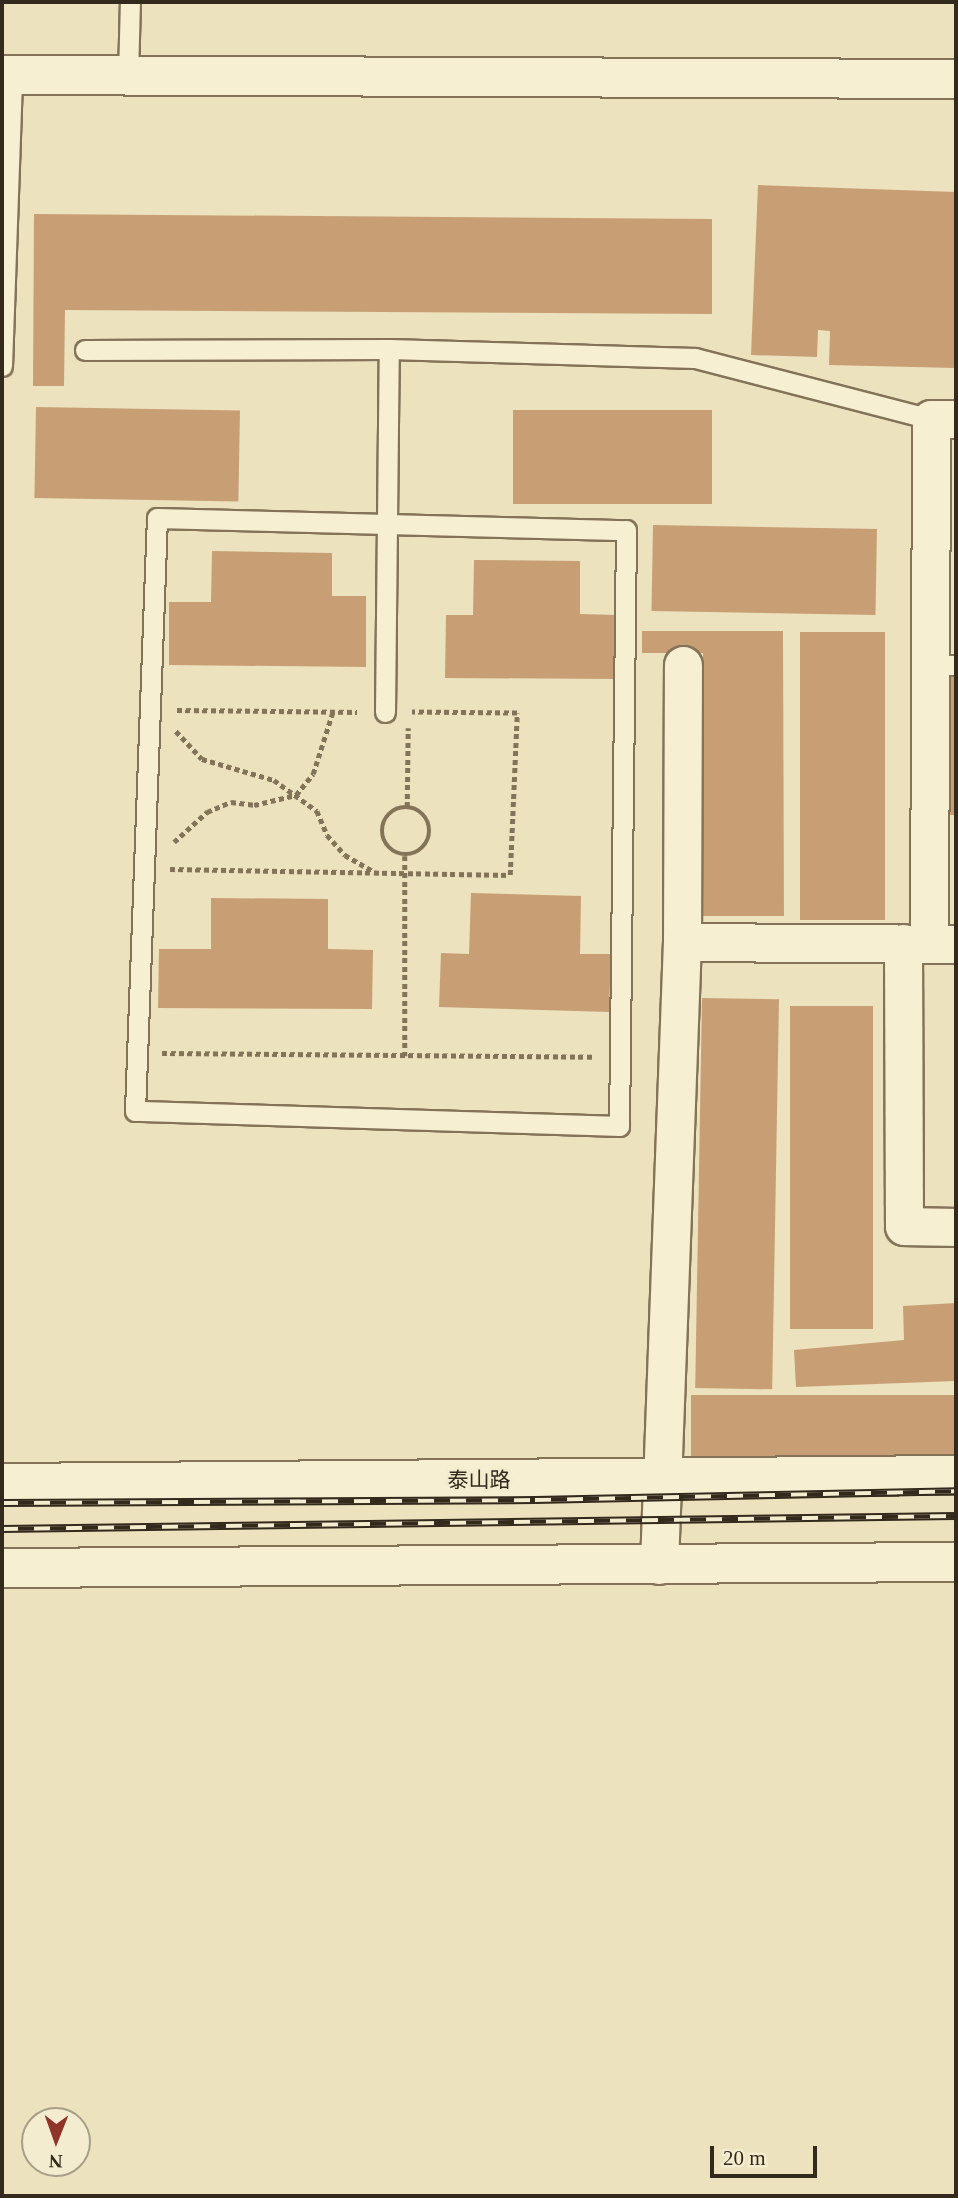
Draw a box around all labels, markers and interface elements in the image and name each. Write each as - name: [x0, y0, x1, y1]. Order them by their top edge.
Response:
- street label: 泰山路: [448, 1467, 510, 1493]
- north arrow: [21, 2107, 91, 2177]
- scale bar: [713, 2132, 820, 2176]
- text: 20 m: [723, 2146, 766, 2170]
- text: N: [49, 2151, 63, 2172]

